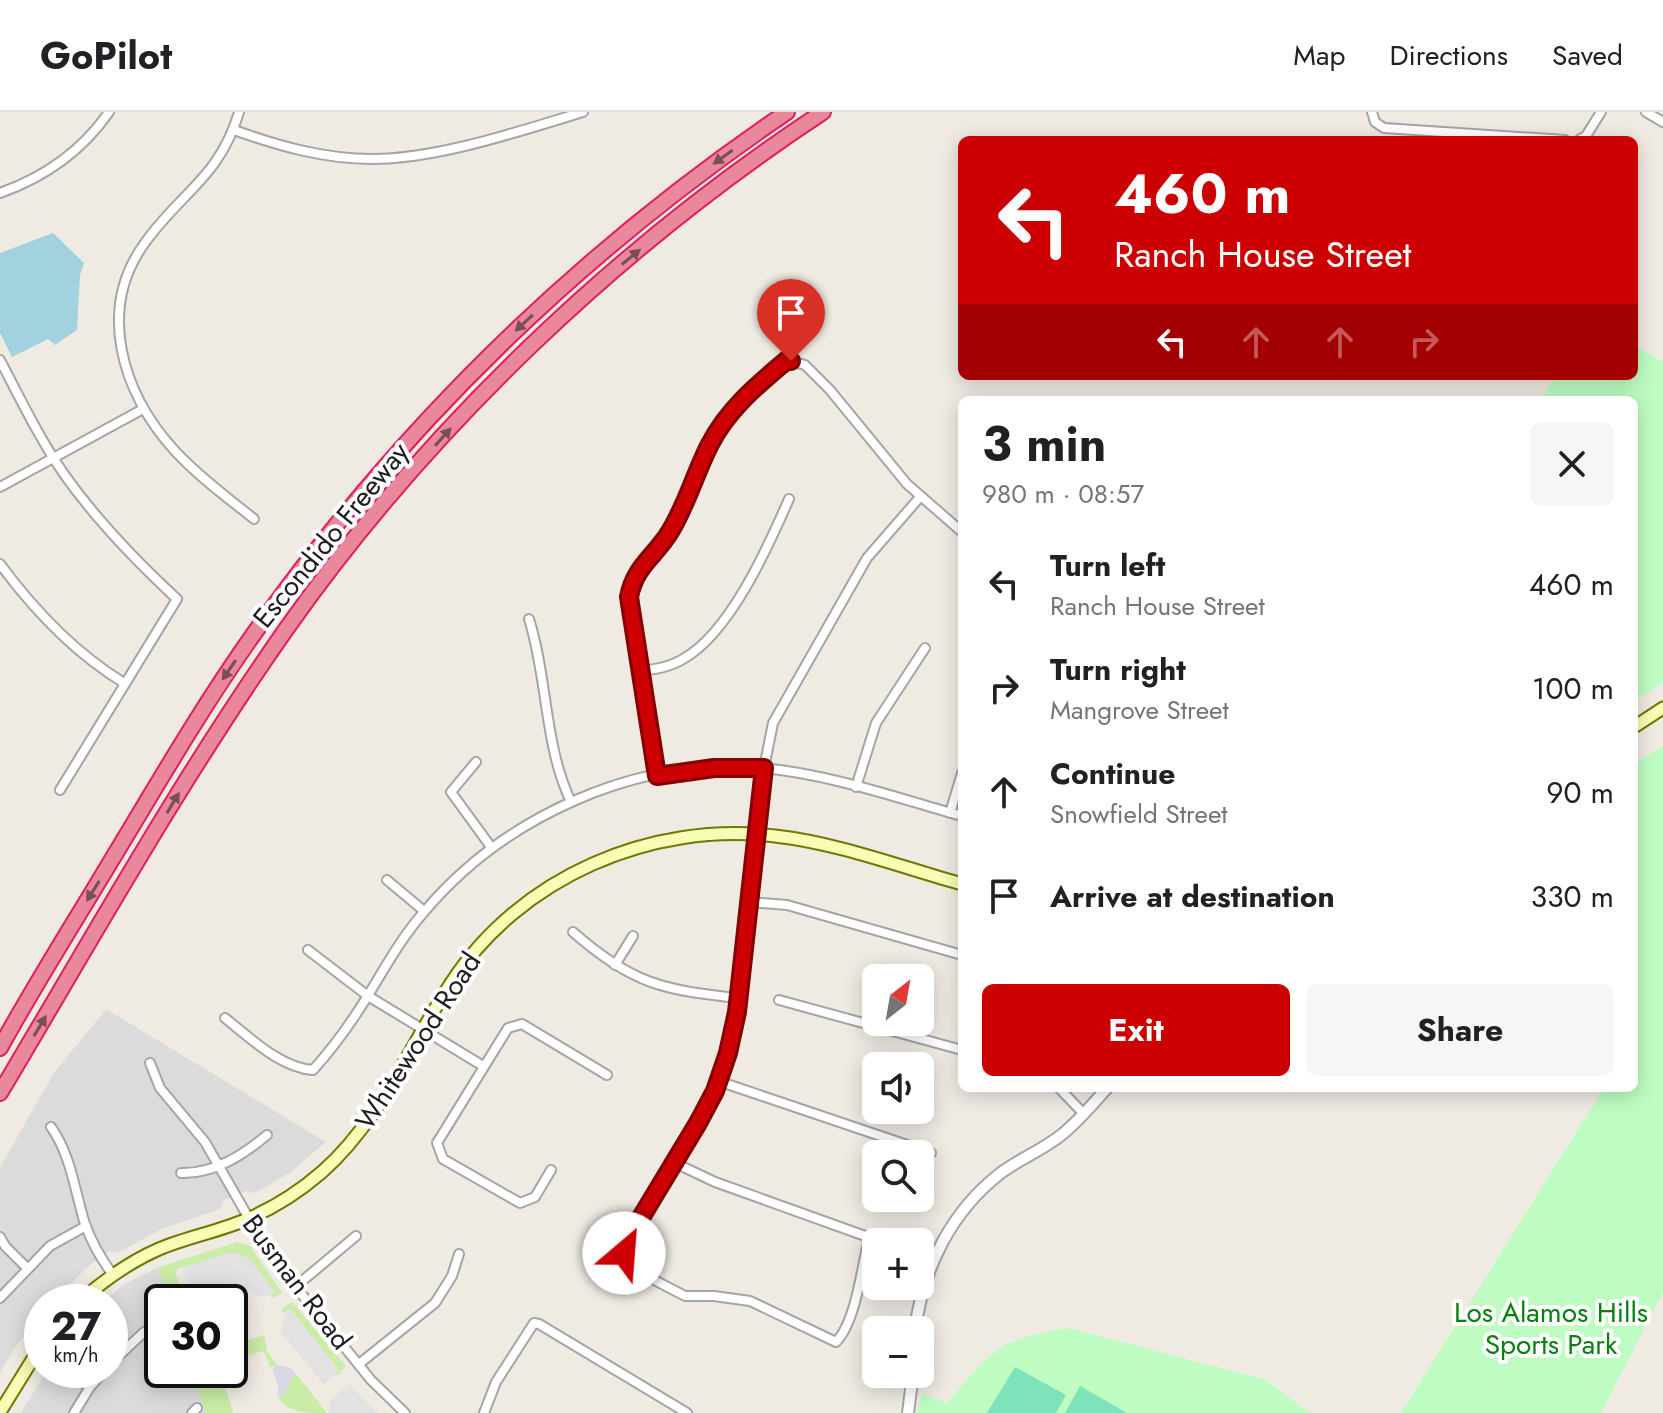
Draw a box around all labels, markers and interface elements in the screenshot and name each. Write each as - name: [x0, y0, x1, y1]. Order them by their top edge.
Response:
- text: GoPilot: [40, 28, 172, 83]
- text: Map: [1293, 35, 1345, 76]
- text: Directions: [1389, 35, 1508, 76]
- text: Saved: [1552, 35, 1623, 76]
- one-way arrow: [713, 148, 734, 164]
- text: 460 m: [1114, 153, 1290, 234]
- icon: left: [982, 168, 1086, 272]
- text: Ranch House Street: [1114, 228, 1411, 280]
- one-way arrow: [621, 249, 641, 266]
- pin: [757, 279, 825, 361]
- icon: arrive: [769, 291, 813, 335]
- one-way arrow: [514, 313, 533, 331]
- icon: left: [1150, 320, 1194, 364]
- icon: ahead: [1234, 320, 1278, 364]
- icon: ahead: [1318, 320, 1362, 364]
- icon: right: [1402, 320, 1446, 364]
- text: 3 min: [982, 410, 1106, 479]
- button: close: [1530, 422, 1614, 506]
- one-way arrow: [434, 427, 452, 446]
- street label: Escondido Freeway: [243, 433, 419, 637]
- text: 980 m · 08:57: [982, 475, 1144, 513]
- text: Turn left: [1050, 544, 1165, 587]
- icon: left: [982, 562, 1026, 606]
- text: 460 m: [1529, 563, 1614, 606]
- text: Ranch House Street: [1050, 587, 1265, 625]
- text: Turn right: [1050, 648, 1186, 691]
- one-way arrow: [222, 659, 237, 680]
- icon: right: [982, 666, 1026, 710]
- text: 100 m: [1532, 667, 1614, 710]
- text: Mangrove Street: [1050, 691, 1229, 729]
- text: Continue: [1050, 752, 1176, 795]
- icon: ahead: [982, 770, 1026, 814]
- text: 90 m: [1546, 771, 1614, 814]
- one-way arrow: [166, 792, 180, 814]
- text: Snowfield Street: [1050, 795, 1228, 833]
- icon: arrive: [982, 874, 1026, 918]
- text: Arrive at destination: [1050, 875, 1335, 918]
- text: 330 m: [1531, 875, 1614, 918]
- one-way arrow: [86, 880, 100, 902]
- street label: Whitewood Road: [345, 944, 491, 1138]
- north arrow: [862, 964, 934, 1036]
- map controls: [862, 964, 934, 1388]
- button: Exit: [982, 984, 1290, 1076]
- button: Share: [1306, 984, 1614, 1076]
- one-way arrow: [33, 1015, 47, 1037]
- button: sound: [862, 1052, 934, 1124]
- button: search: [862, 1140, 934, 1212]
- street label: Busman Road: [232, 1206, 362, 1358]
- position arrow: [582, 1211, 666, 1295]
- button: +: [862, 1228, 934, 1300]
- speed limit sign: 30: [144, 1284, 248, 1388]
- park label: Los Alamos Hills Sports Park: [1454, 1292, 1648, 1365]
- text: 27: [51, 1297, 101, 1355]
- button: −: [862, 1316, 934, 1388]
- text: km/h: [53, 1341, 99, 1370]

